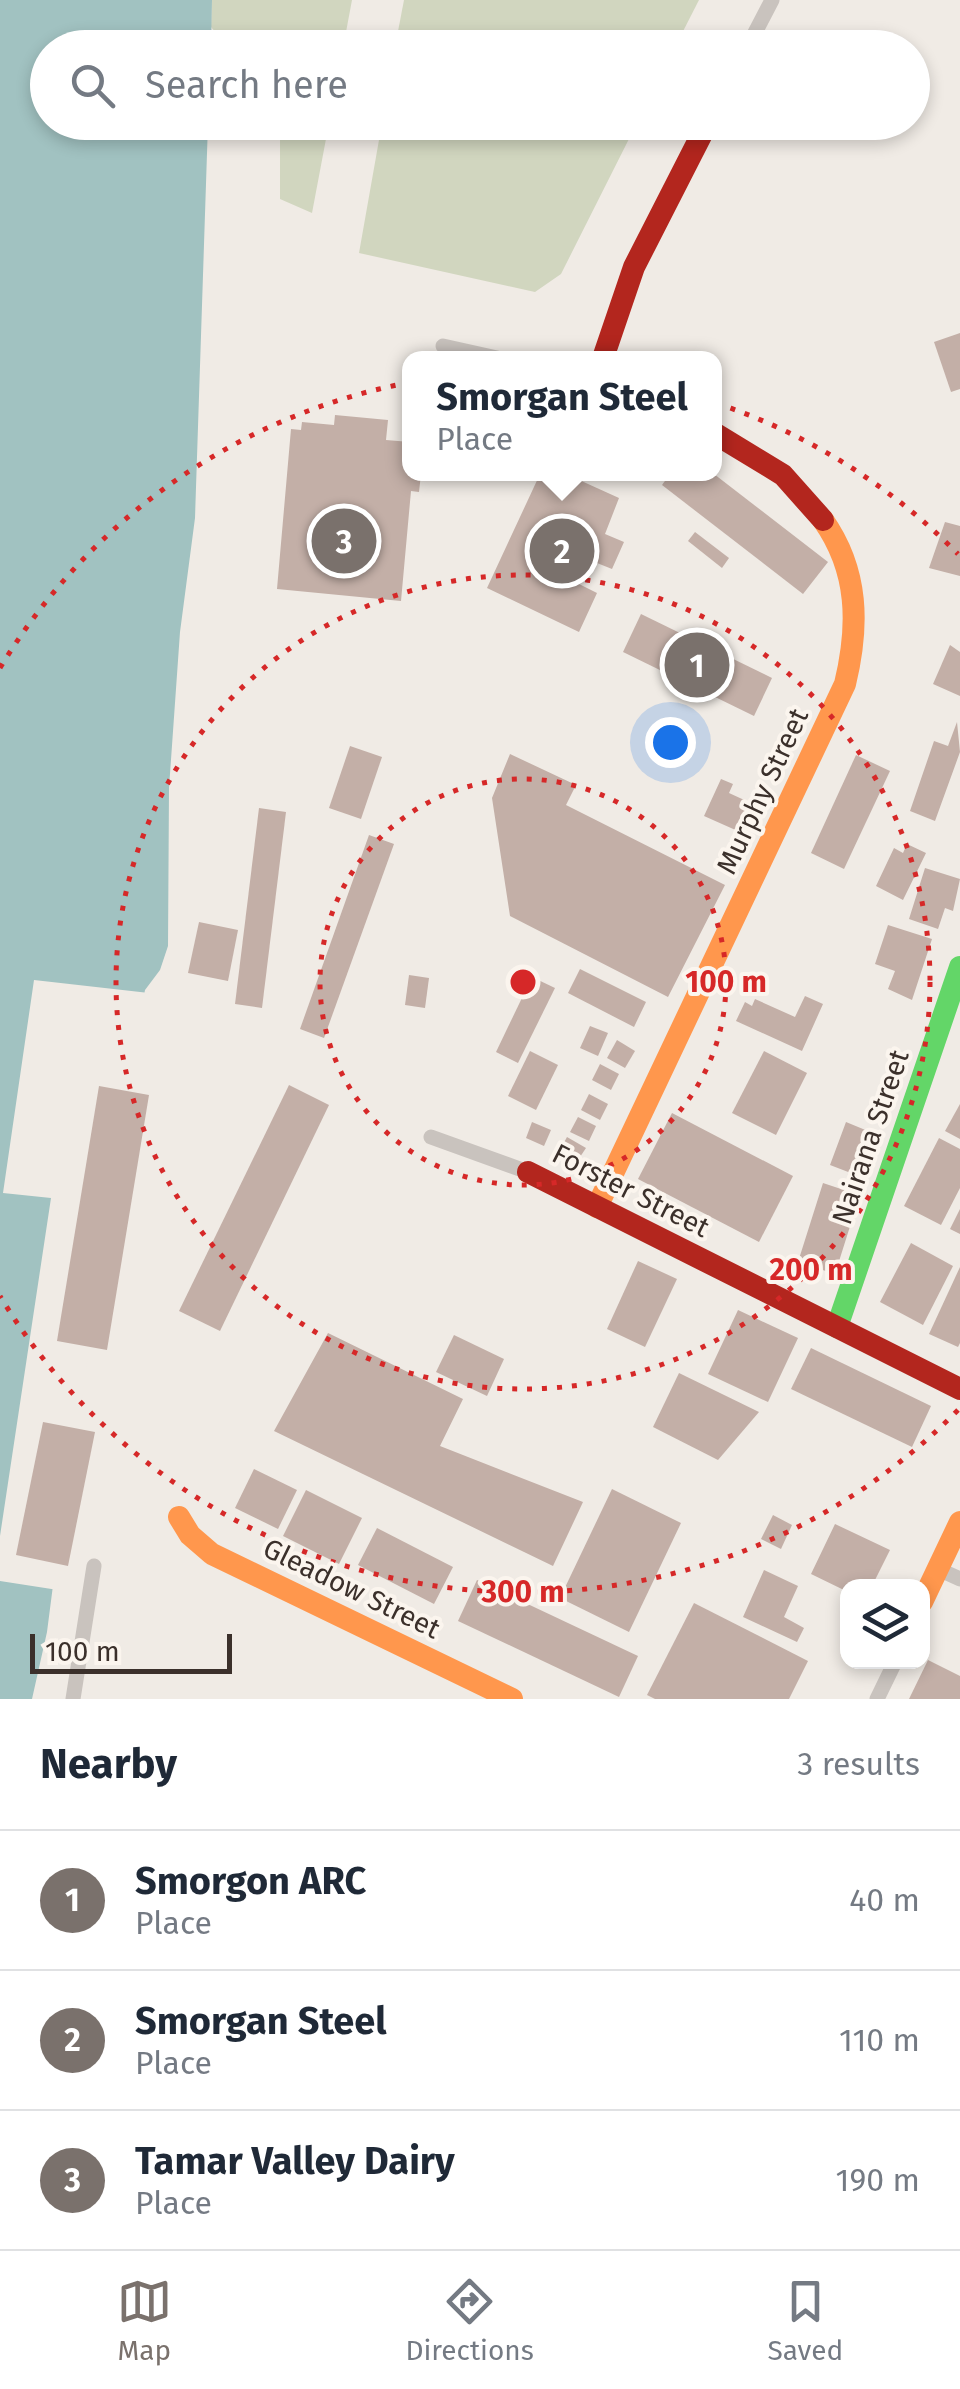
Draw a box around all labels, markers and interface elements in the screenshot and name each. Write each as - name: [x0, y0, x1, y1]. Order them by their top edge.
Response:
- search box: [30, 30, 930, 140]
- icon: search: [65, 58, 120, 113]
- text: Search here: [145, 62, 348, 108]
- popup: [402, 351, 722, 481]
- text: Smorgan Steel: [436, 374, 688, 420]
- text: Place: [436, 420, 513, 458]
- pin: 3: [312, 504, 376, 578]
- pin: 2: [530, 514, 594, 588]
- pin: 1: [664, 628, 730, 702]
- street label: Murphy Street: [710, 702, 816, 879]
- your location: [645, 717, 696, 768]
- centre of rings: [505, 964, 541, 1000]
- text: 100 m: [685, 964, 767, 1000]
- street label: Nairana Street: [825, 1045, 916, 1229]
- street label: Forster Street: [547, 1137, 716, 1245]
- text: 200 m: [769, 1252, 853, 1288]
- street label: Gleadow Street: [258, 1531, 446, 1646]
- text: 300 m: [480, 1574, 565, 1610]
- map controls: [840, 1579, 930, 1669]
- button: layers: [840, 1579, 930, 1669]
- scale bar: [30, 1629, 232, 1674]
- text: 100 m: [45, 1635, 120, 1668]
- text: Nearby: [40, 1739, 177, 1789]
- text: 3 results: [797, 1745, 920, 1783]
- text: Smorgon ARC: [135, 1858, 366, 1904]
- text: 1: [65, 1881, 80, 1919]
- text: 40 m: [849, 1881, 920, 1919]
- text: Place: [135, 1904, 212, 1942]
- text: Smorgan Steel: [135, 1998, 387, 2044]
- text: 2: [64, 2021, 81, 2059]
- text: 110 m: [839, 2021, 920, 2059]
- text: Place: [135, 2044, 212, 2082]
- text: Tamar Valley Dairy: [135, 2138, 455, 2184]
- text: 3: [64, 2161, 81, 2199]
- text: 190 m: [836, 2161, 920, 2199]
- text: Place: [135, 2184, 212, 2222]
- tab: Map: [117, 2274, 172, 2367]
- tab: Directions: [405, 2274, 534, 2367]
- tab: Saved: [767, 2274, 843, 2367]

